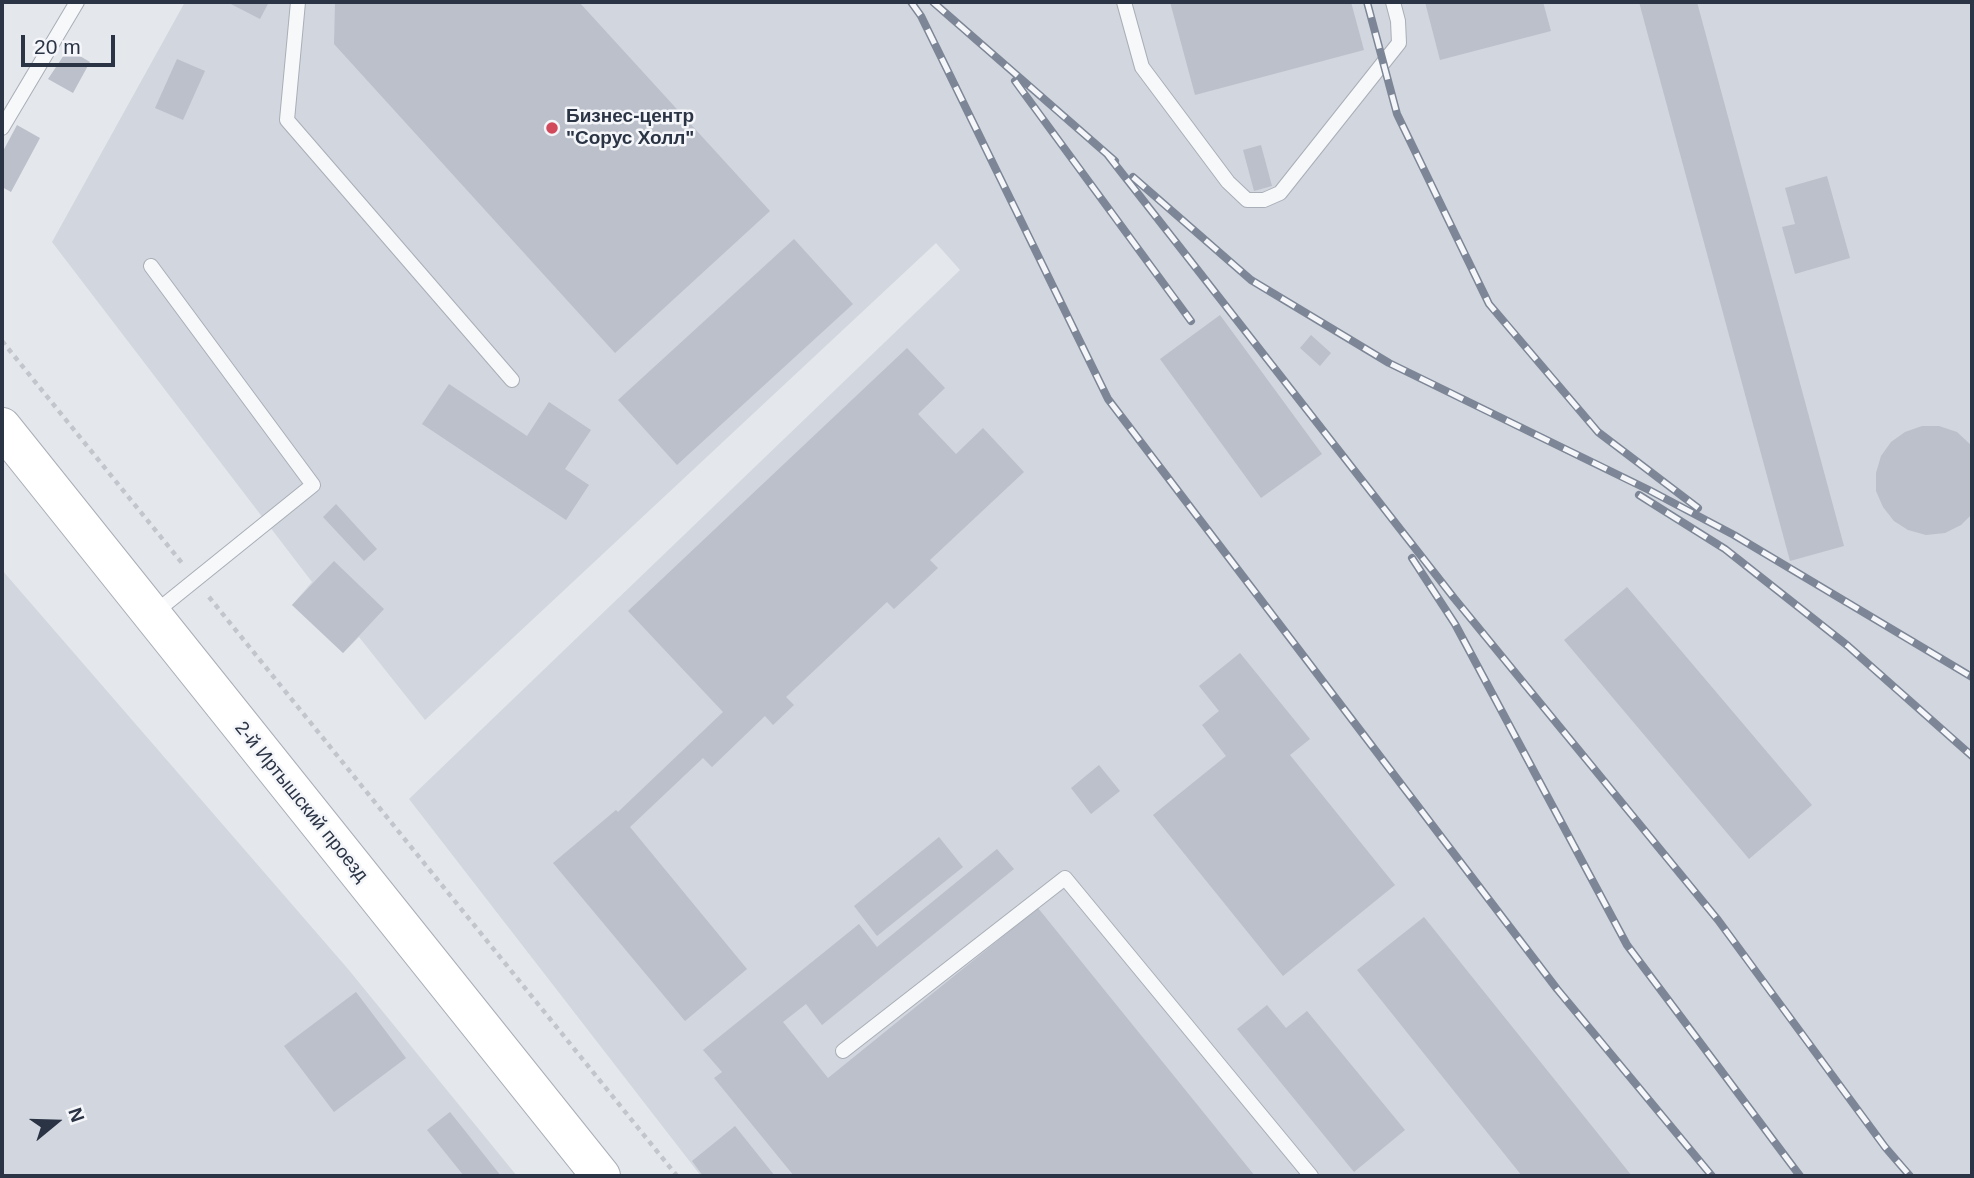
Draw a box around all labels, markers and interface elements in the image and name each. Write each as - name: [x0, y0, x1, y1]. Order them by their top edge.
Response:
- scale bar: [24, 21, 119, 65]
- text: 20 m: [34, 35, 81, 58]
- place label: Бизнес-центр "Сорус Холл": [566, 106, 694, 150]
- marker: Бизнес-центр "Сорус Холл": [544, 120, 560, 136]
- street label: 2-й Иртышский проезд: [229, 717, 373, 887]
- north arrow: [21, 1087, 91, 1157]
- text: N: [64, 1105, 88, 1125]

